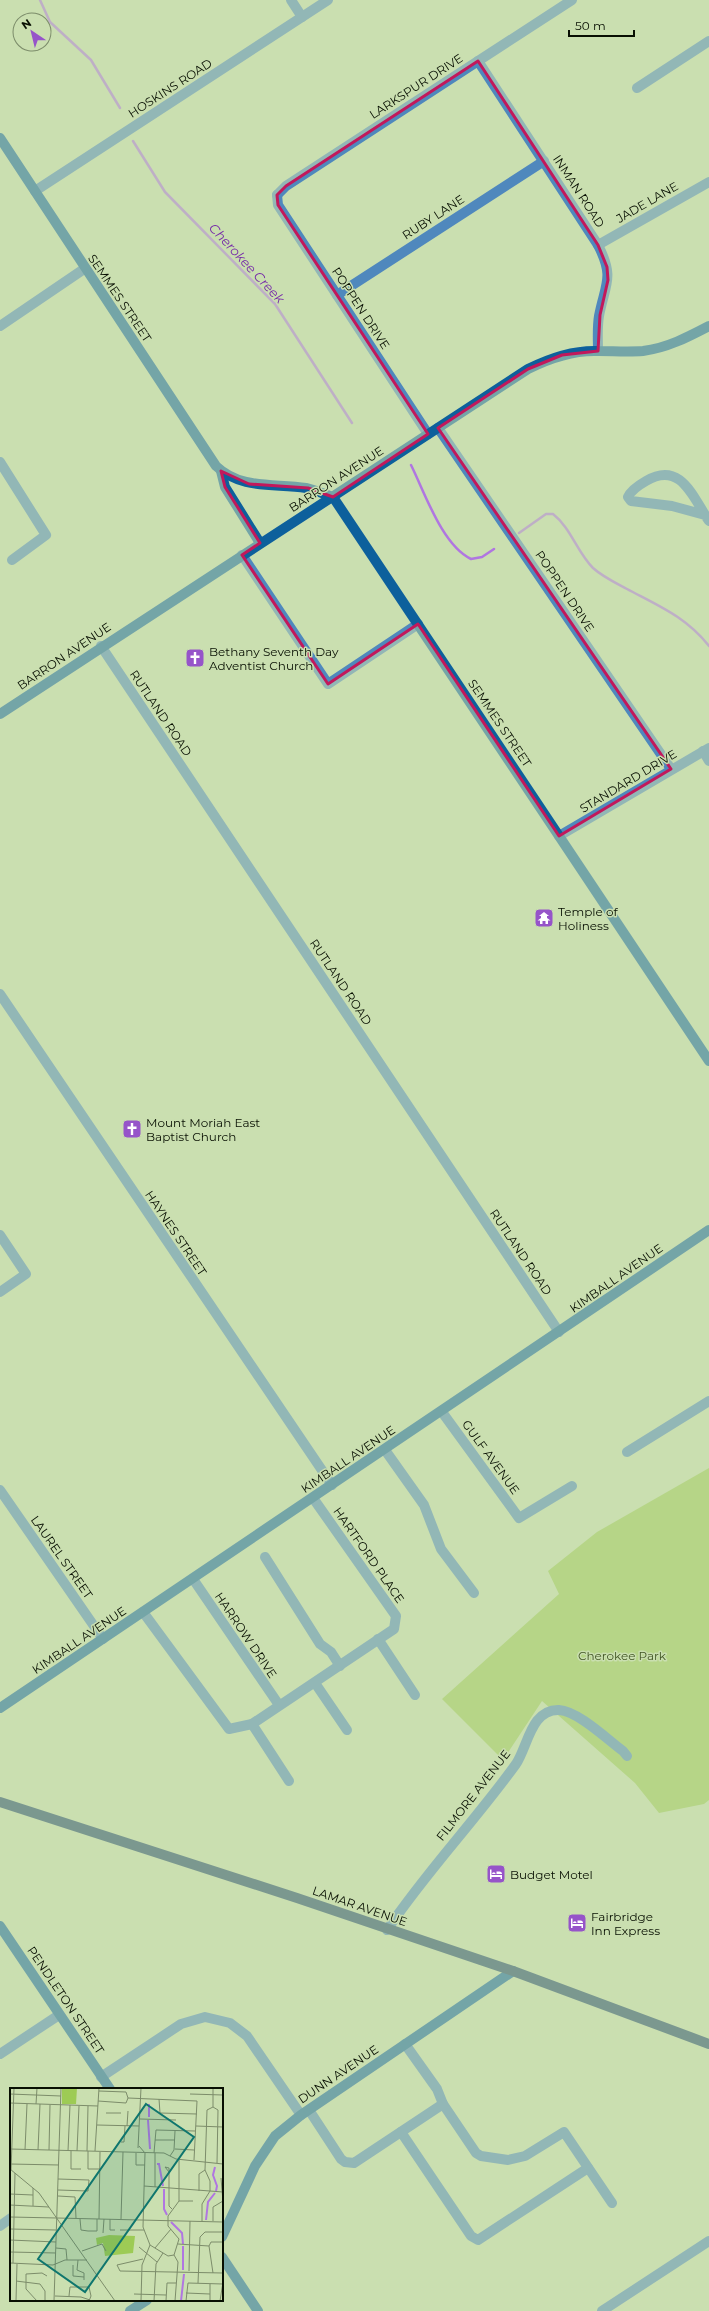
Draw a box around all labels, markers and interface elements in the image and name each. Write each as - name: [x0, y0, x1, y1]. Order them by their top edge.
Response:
- north arrow: [12, 12, 52, 52]
- scale bar: [569, 12, 634, 38]
- text: N: [19, 16, 34, 32]
- text: 50 m: [575, 18, 606, 33]
- street label: LARKSPUR DRIVE: [367, 50, 465, 122]
- street label: HOSKINS ROAD: [125, 55, 215, 121]
- street label: INMAN ROAD: [550, 152, 608, 230]
- street label: JADE LANE: [613, 178, 681, 226]
- street label: RUBY LANE: [399, 191, 467, 243]
- water label: Cherokee Creek: [206, 220, 289, 307]
- street label: SEMMES STREET: [85, 251, 155, 345]
- street label: POPPEN DRIVE: [329, 264, 393, 352]
- street label: BARRON AVENUE: [286, 443, 386, 515]
- street label: POPPEN DRIVE: [532, 547, 598, 635]
- street label: BARRON AVENUE: [14, 619, 114, 693]
- place label: Bethany Seventh Day Adventist Church: [209, 644, 339, 673]
- church icon: Bethany Seventh Day Adventist Church: [184, 647, 206, 669]
- street label: RUTLAND ROAD: [127, 667, 195, 759]
- street label: SEMMES STREET: [465, 676, 535, 770]
- street label: STANDARD DRIVE: [577, 746, 679, 816]
- place label: Temple of Holiness: [558, 904, 618, 933]
- temple icon: Temple of Holiness: [533, 907, 555, 929]
- street label: RUTLAND ROAD: [307, 936, 375, 1028]
- place label: Mount Moriah East Baptist Church: [146, 1115, 260, 1144]
- church icon: Mount Moriah East Baptist Church: [121, 1118, 143, 1140]
- street label: HAYNES STREET: [142, 1188, 210, 1278]
- street label: RUTLAND ROAD: [487, 1206, 555, 1298]
- street label: KIMBALL AVENUE: [567, 1240, 665, 1316]
- street label: GULF AVENUE: [459, 1417, 523, 1497]
- street label: KIMBALL AVENUE: [298, 1422, 398, 1496]
- street label: HARTFORD PLACE: [330, 1504, 408, 1606]
- street label: LAUREL STREET: [28, 1513, 96, 1601]
- street label: HARROW DRIVE: [212, 1589, 280, 1681]
- street label: KIMBALL AVENUE: [29, 1603, 129, 1677]
- park label: Cherokee Park: [578, 1648, 667, 1663]
- street label: FILMORE AVENUE: [433, 1747, 513, 1843]
- hotel icon: Budget Motel: [485, 1863, 507, 1885]
- place label: Budget Motel: [510, 1867, 593, 1882]
- street label: LAMAR AVENUE: [311, 1883, 409, 1929]
- place label: Fairbridge Inn Express: [591, 1909, 660, 1938]
- hotel icon: Fairbridge Inn Express: [566, 1912, 588, 1934]
- street label: PENDLETON STREET: [24, 1943, 108, 2057]
- street label: DUNN AVENUE: [295, 2042, 381, 2106]
- inset map: [10, 2088, 223, 2301]

